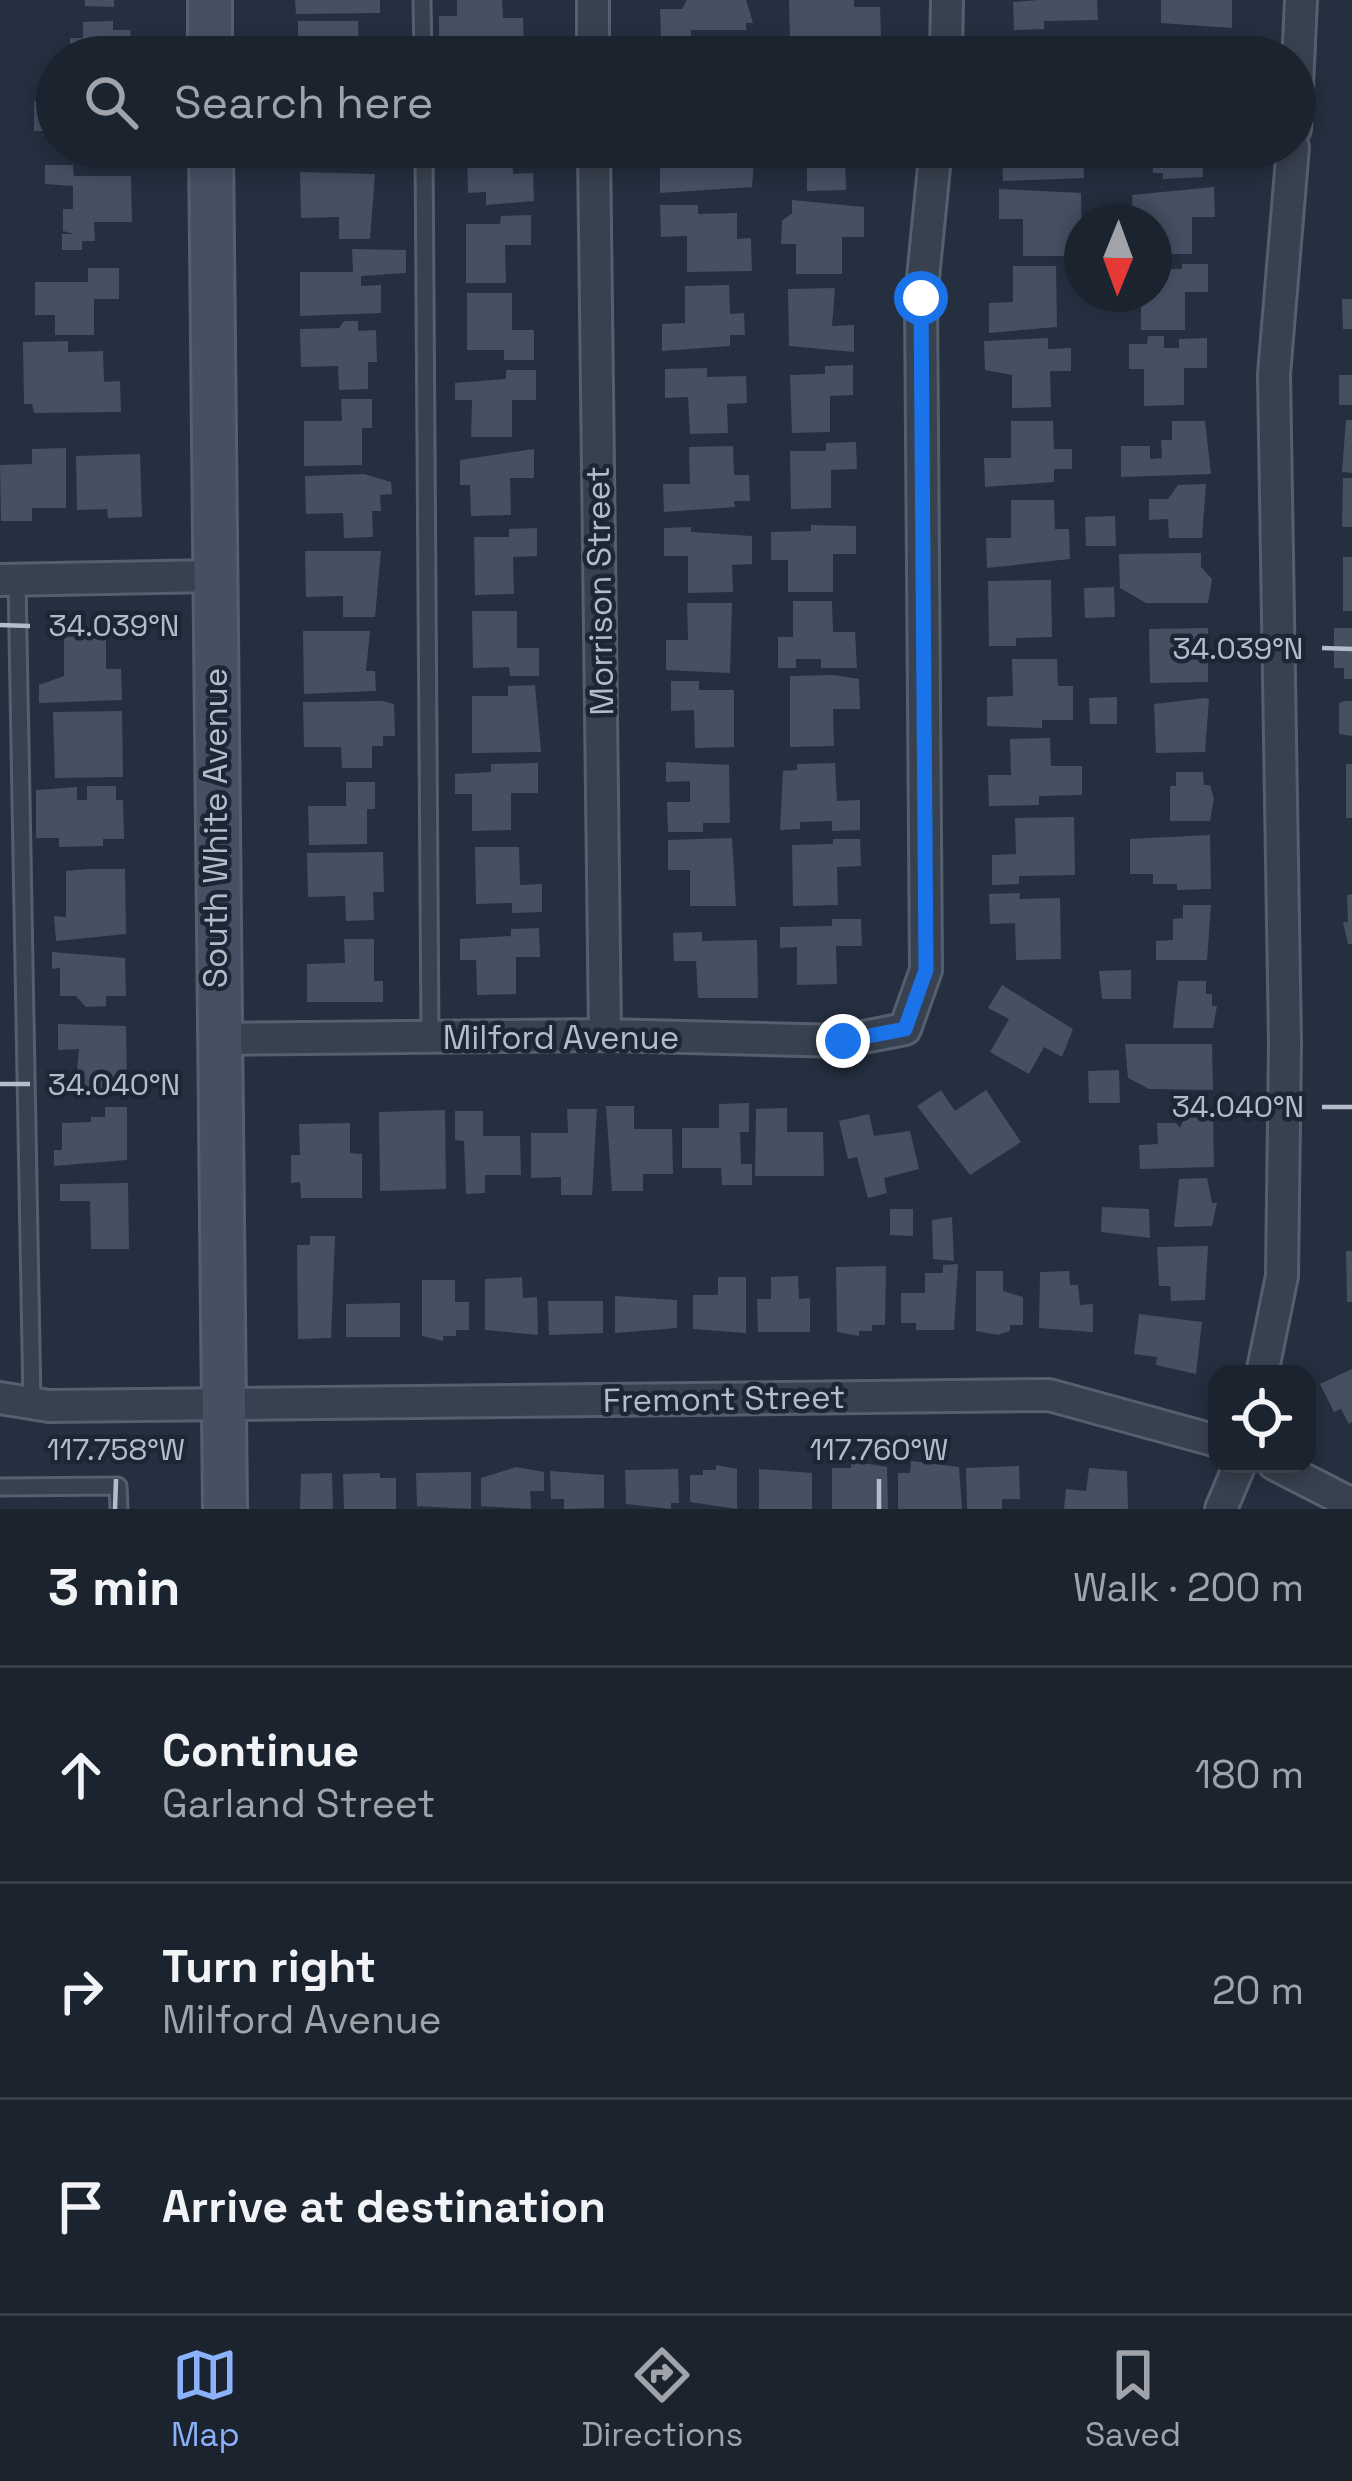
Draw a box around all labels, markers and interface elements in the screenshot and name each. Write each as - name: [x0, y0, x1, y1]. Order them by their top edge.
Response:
- search box: [36, 36, 1316, 168]
- icon: search: [78, 69, 144, 135]
- text: Search here: [174, 74, 433, 131]
- north arrow: [1064, 204, 1172, 312]
- route start: [894, 271, 948, 325]
- street label: Morrison Street: [577, 466, 623, 716]
- text: 34.039°N: [48, 606, 180, 645]
- text: 34.039°N: [1172, 629, 1304, 668]
- street label: South White Avenue: [195, 668, 237, 988]
- route end: [816, 1014, 870, 1068]
- street label: Milford Avenue: [443, 1017, 679, 1059]
- text: 34.040°N: [48, 1065, 180, 1104]
- text: 34.040°N: [1172, 1087, 1304, 1126]
- map controls: [1208, 1365, 1316, 1473]
- button: locate: [1208, 1365, 1316, 1473]
- street label: Fremont Street: [603, 1376, 845, 1422]
- text: 117.758°W: [47, 1430, 185, 1469]
- text: 117.760°W: [810, 1430, 948, 1469]
- text: 3 min: [48, 1555, 181, 1620]
- text: Walk · 200 m: [1073, 1563, 1304, 1612]
- text: Continue: [162, 1722, 359, 1779]
- icon: ahead: [48, 1742, 114, 1808]
- text: 180 m: [1195, 1750, 1304, 1799]
- text: Garland Street: [162, 1779, 435, 1828]
- text: Turn right: [162, 1938, 376, 1995]
- icon: right: [48, 1958, 114, 2024]
- text: 20 m: [1212, 1966, 1304, 2015]
- text: Milford Avenue: [162, 1995, 442, 2044]
- icon: arrive: [48, 2174, 114, 2240]
- text: Arrive at destination: [162, 2178, 606, 2235]
- tab: Map: [171, 2342, 240, 2456]
- tab: Directions: [581, 2342, 743, 2456]
- tab: Saved: [1085, 2342, 1181, 2456]

